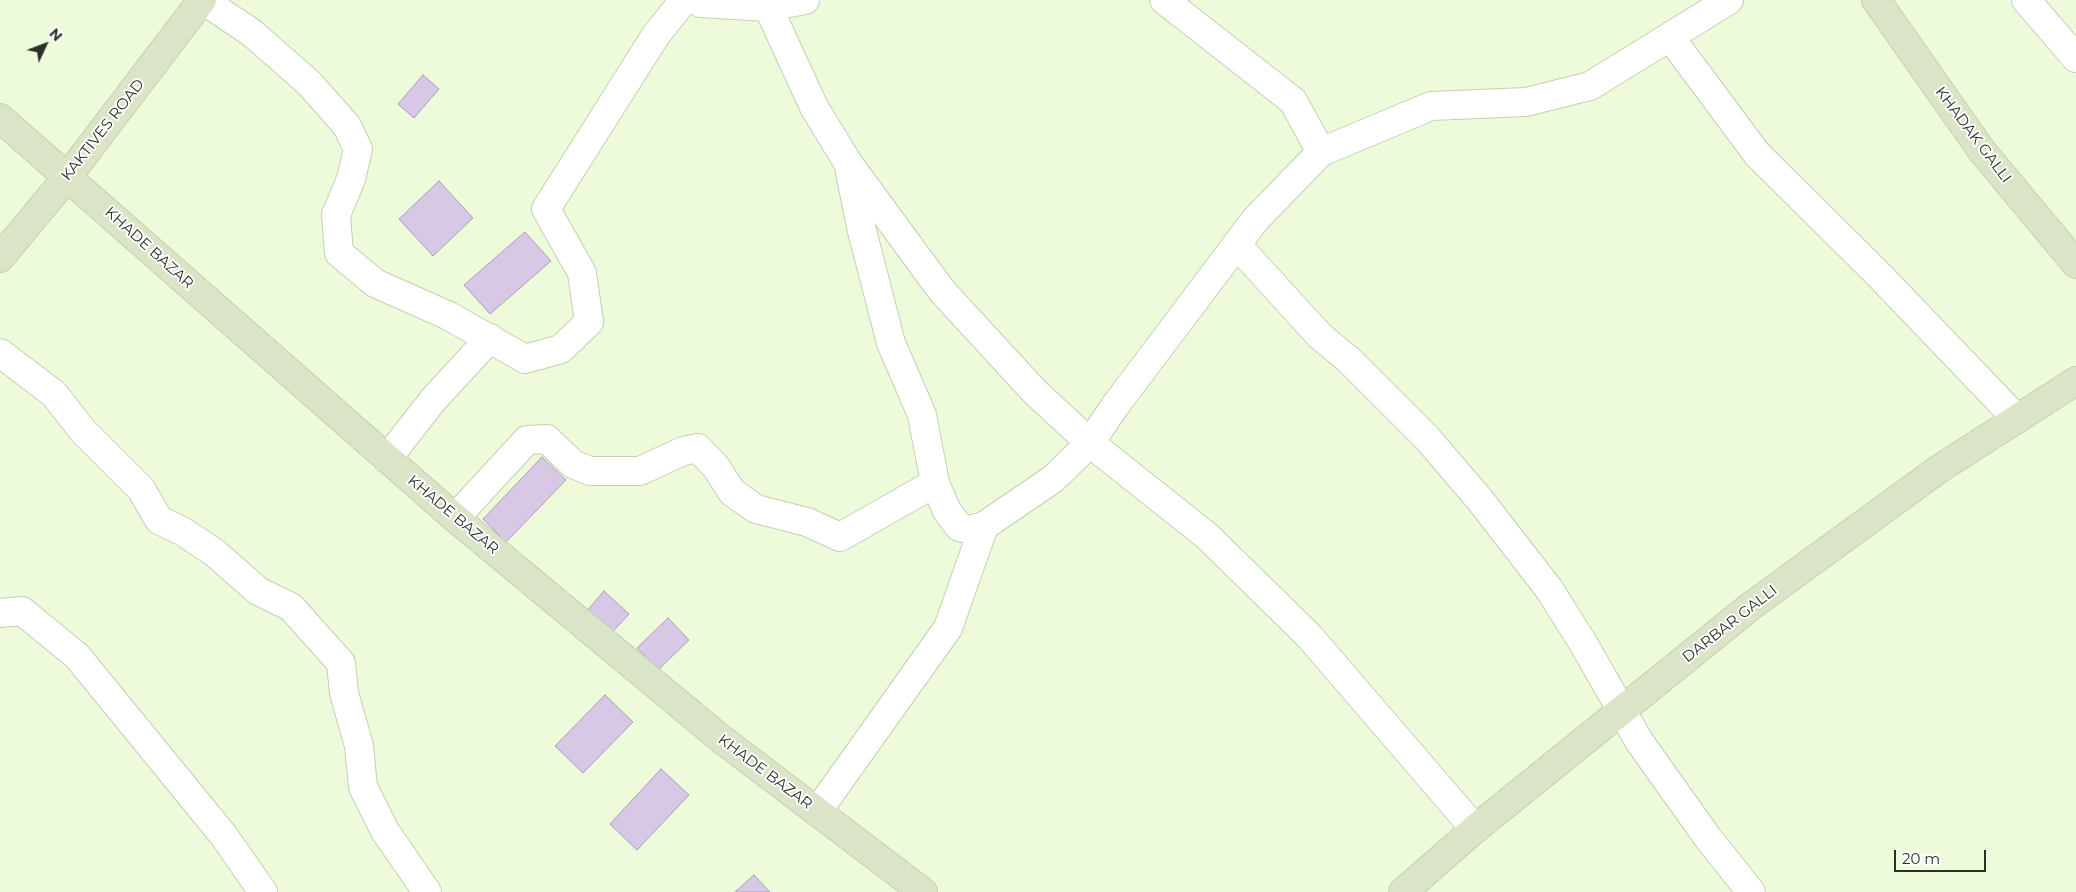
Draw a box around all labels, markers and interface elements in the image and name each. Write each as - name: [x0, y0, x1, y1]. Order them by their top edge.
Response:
- north arrow: [20, 20, 70, 70]
- text: N: [46, 24, 66, 45]
- street label: KAKTIVES ROAD: [58, 76, 148, 184]
- street label: KHADAK GALLI: [1931, 83, 2015, 187]
- street label: KHADE BAZAR: [101, 203, 197, 293]
- street label: KHADE BAZAR: [404, 472, 502, 558]
- street label: DARBAR GALLI: [1679, 581, 1781, 667]
- street label: KHADE BAZAR: [714, 731, 816, 813]
- scale bar: [1896, 840, 1988, 872]
- text: 20 m: [1902, 849, 1940, 868]

